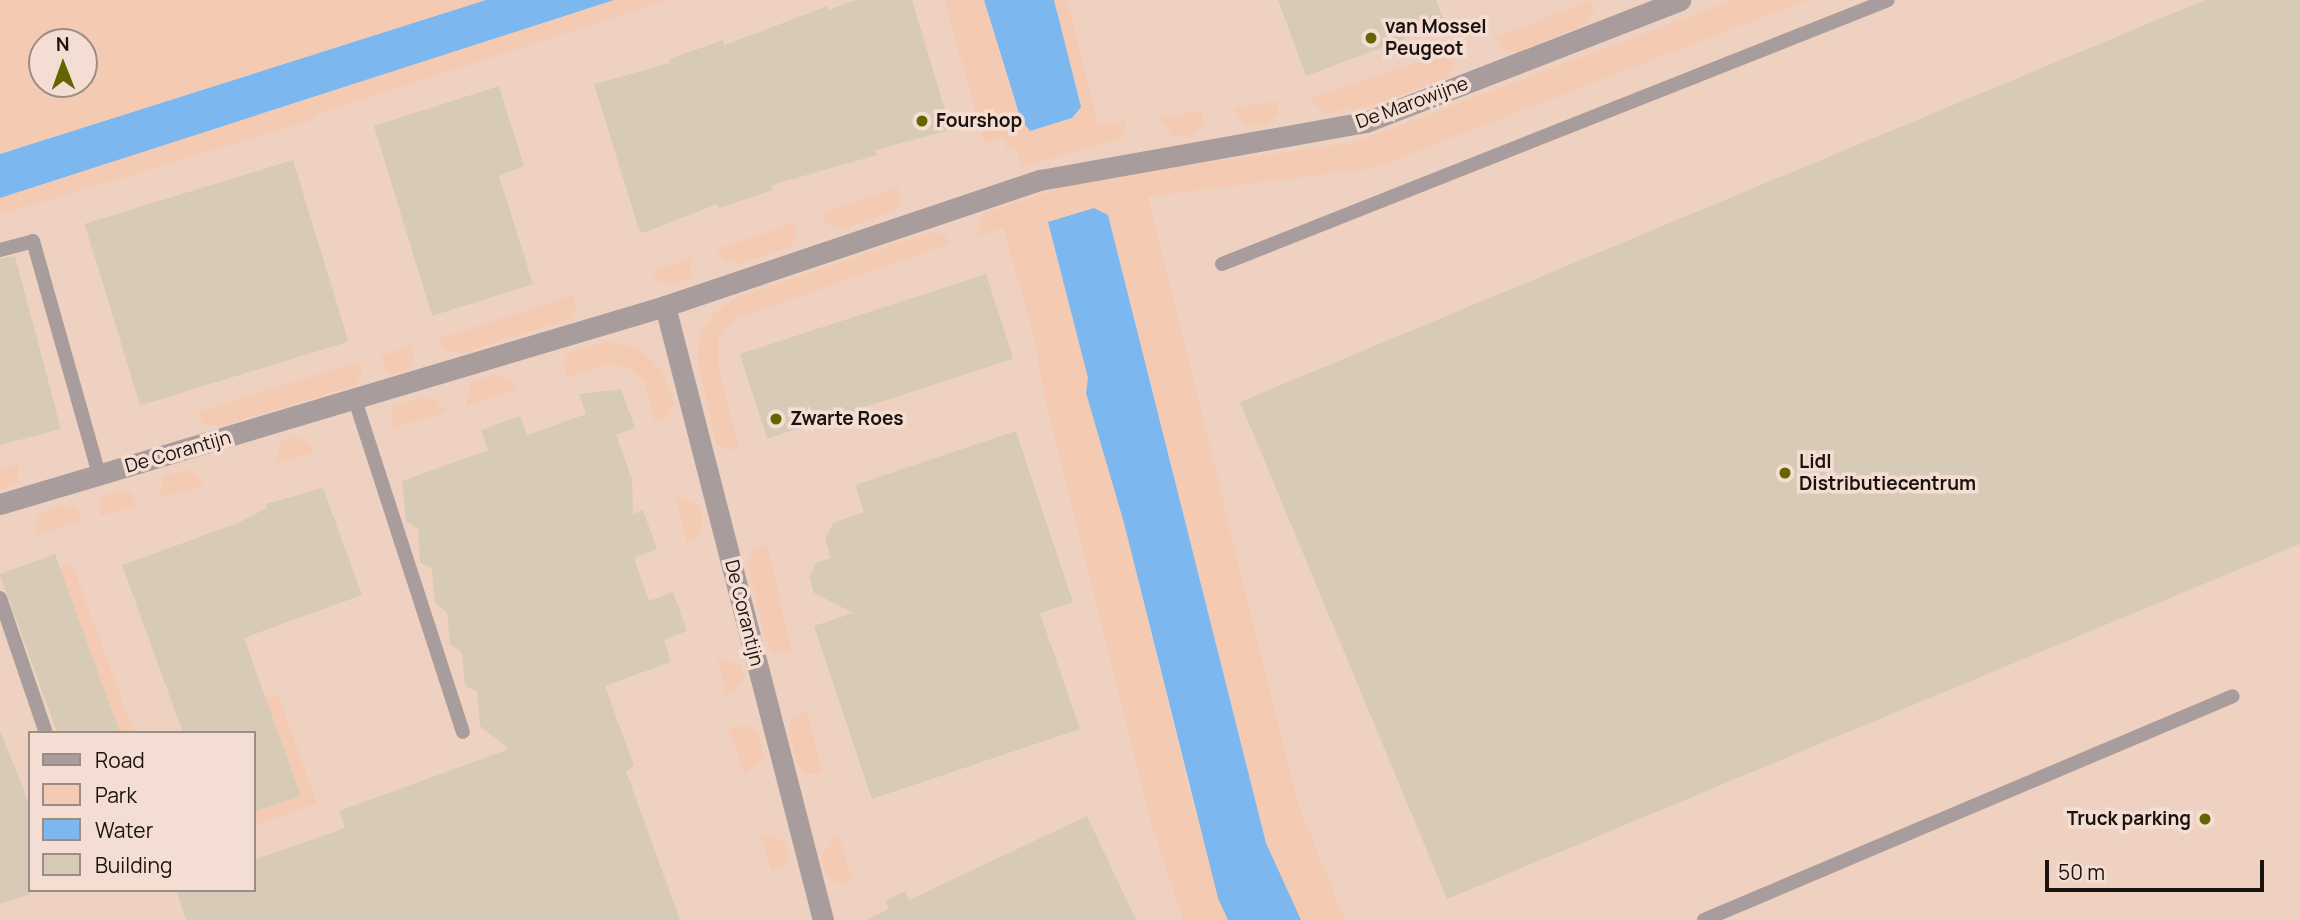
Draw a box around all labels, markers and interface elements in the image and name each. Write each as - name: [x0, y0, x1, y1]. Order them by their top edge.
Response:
- place label: van Mossel Peugeot: [1385, 16, 1487, 60]
- north arrow: [28, 28, 98, 98]
- marker: van Mossel Peugeot: [1363, 30, 1379, 46]
- text: N: [56, 31, 70, 57]
- street label: De Marowijne: [1353, 72, 1471, 134]
- place label: Fourshop: [936, 110, 1022, 132]
- marker: Fourshop: [914, 113, 930, 129]
- place label: Zwarte Roes: [790, 408, 904, 430]
- marker: Zwarte Roes: [768, 411, 784, 427]
- street label: De Corantijn: [123, 426, 233, 478]
- place label: Lidl Distributiecentrum: [1799, 451, 1976, 495]
- marker: Lidl Distributiecentrum: [1777, 465, 1793, 481]
- street label: De Corantijn: [720, 557, 768, 669]
- legend: [28, 731, 256, 892]
- text: Road: [95, 746, 145, 774]
- text: Park: [95, 781, 137, 809]
- place label: Truck parking: [2067, 808, 2191, 830]
- marker: Truck parking: [2197, 811, 2213, 827]
- text: Water: [95, 816, 153, 844]
- scale bar: [2048, 846, 2267, 890]
- text: Building: [95, 851, 172, 879]
- text: 50 m: [2058, 858, 2105, 886]

